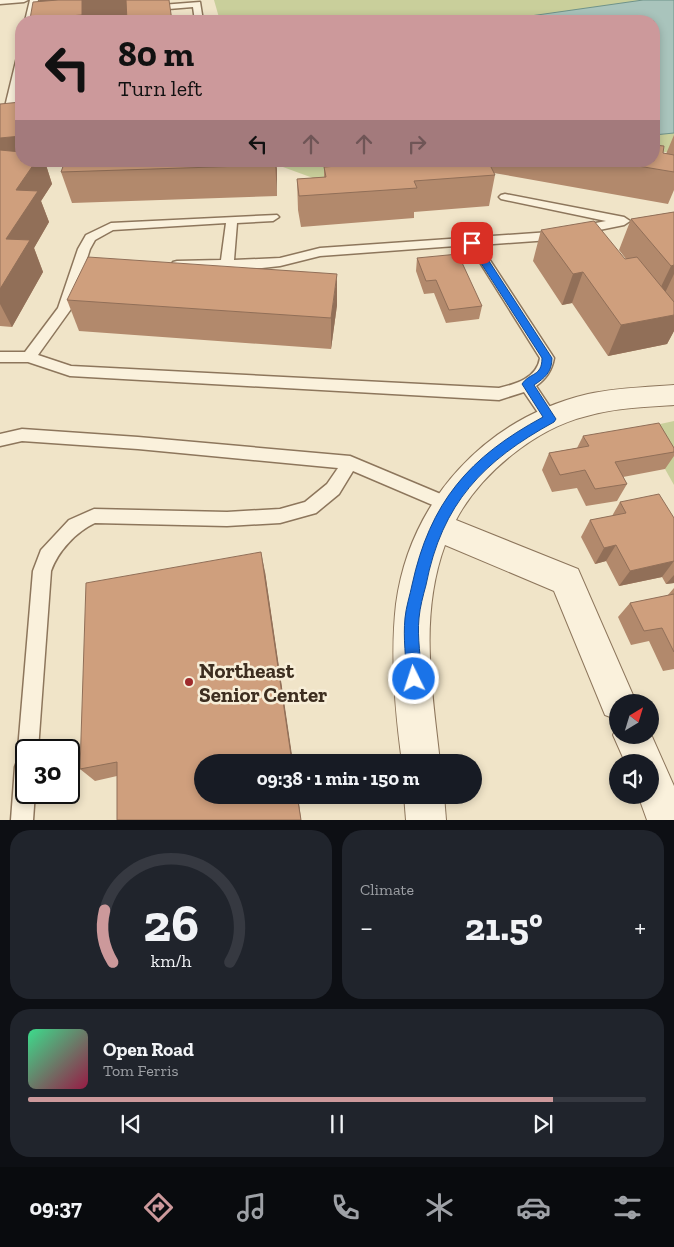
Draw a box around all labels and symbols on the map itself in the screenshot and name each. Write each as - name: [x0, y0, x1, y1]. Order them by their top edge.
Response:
- pin: [451, 222, 493, 264]
- position arrow: [387, 652, 439, 704]
- place label: Northeast Senior Center: [199, 658, 327, 707]
- marker: Northeast Senior Center: [183, 676, 195, 688]
- north arrow: [609, 694, 659, 744]
- speed limit sign: 30: [15, 739, 80, 804]

